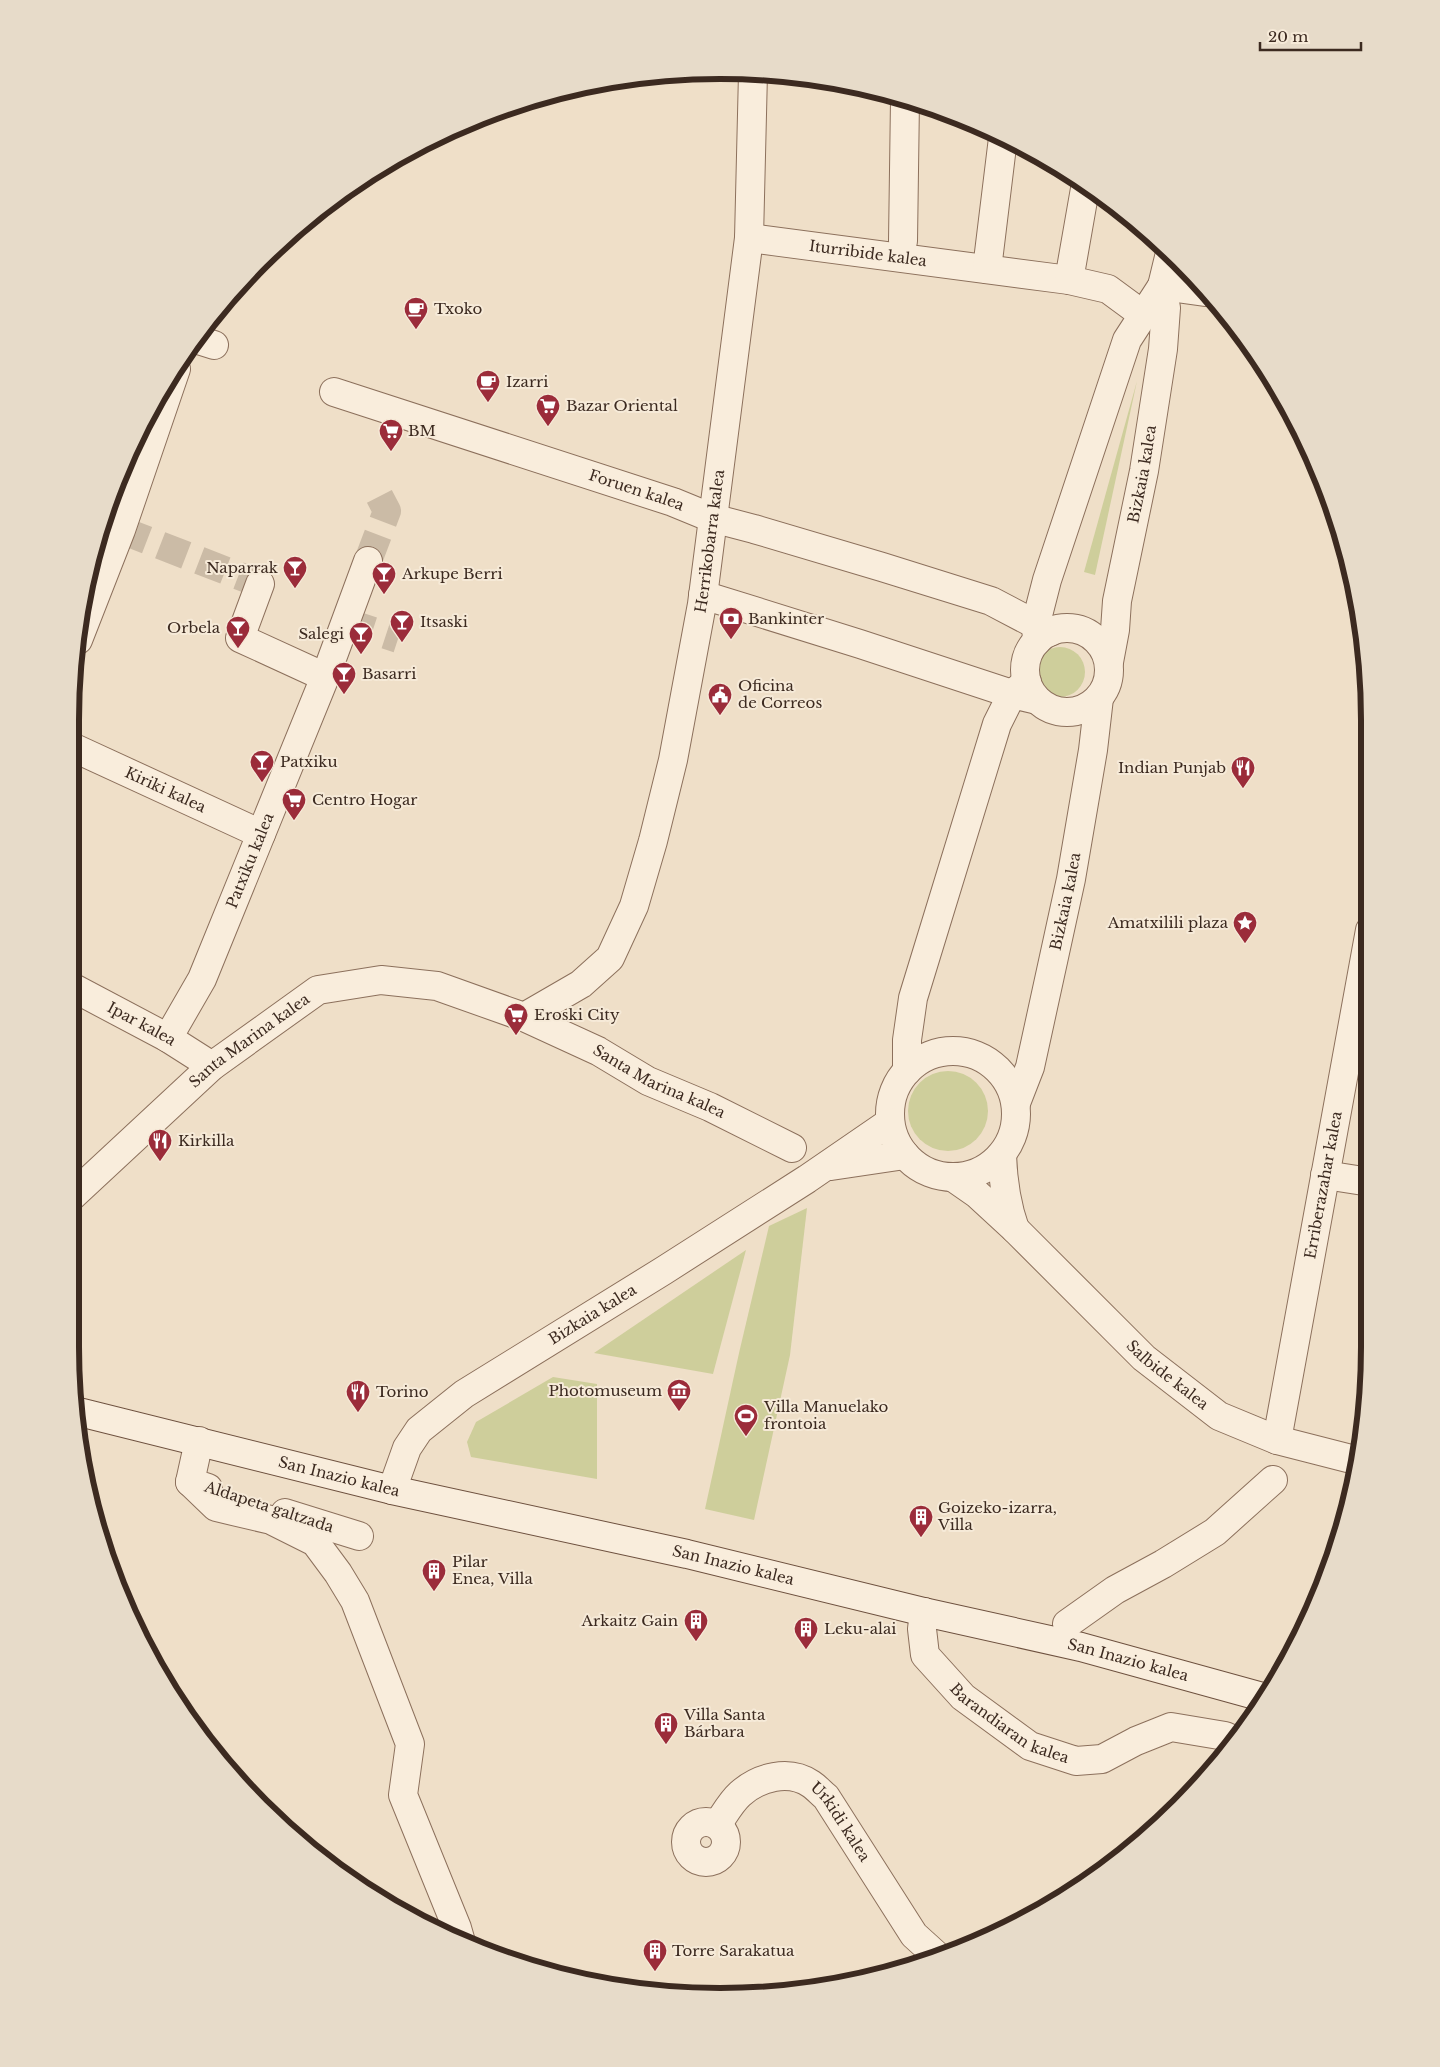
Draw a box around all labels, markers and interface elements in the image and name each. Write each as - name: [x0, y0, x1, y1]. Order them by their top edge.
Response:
- scale bar: [1260, 20, 1361, 52]
- text: 20 m: [1268, 27, 1308, 46]
- street label: Iturribide kalea: [808, 236, 929, 270]
- cafe icon: Txoko: [403, 296, 429, 330]
- place label: Txoko: [434, 299, 482, 318]
- cafe icon: Izarri: [475, 369, 501, 403]
- place label: Izarri: [506, 372, 548, 391]
- supermarket icon: Bazar Oriental: [535, 393, 561, 427]
- place label: Bazar Oriental: [566, 396, 678, 415]
- supermarket icon: BM: [378, 418, 404, 452]
- place label: BM: [408, 421, 436, 440]
- street label: Bizkaia kalea: [1123, 423, 1160, 525]
- street label: Foruen kalea: [587, 465, 688, 515]
- street label: Herrikobarra kalea: [691, 468, 728, 614]
- bar icon: Naparrak: [282, 555, 308, 589]
- place label: Naparrak: [206, 558, 279, 577]
- bar icon: Arkupe Berri: [371, 561, 397, 595]
- place label: Arkupe Berri: [401, 564, 503, 583]
- bank icon: Bankinter: [718, 606, 744, 640]
- bar icon: Itsaski: [389, 609, 415, 643]
- place label: Bankinter: [748, 609, 825, 628]
- place label: Itsaski: [420, 612, 468, 631]
- bar icon: Orbela: [225, 615, 251, 649]
- place label: Orbela: [167, 618, 221, 637]
- bar icon: Salegi: [348, 621, 374, 655]
- place label: Salegi: [298, 624, 344, 643]
- bar icon: Basarri: [331, 661, 357, 695]
- place label: Basarri: [362, 664, 416, 683]
- place label: Oficina de Correos: [738, 676, 822, 712]
- public building icon: Oficina de Correos: [707, 682, 733, 716]
- bar icon: Patxiku: [249, 749, 275, 783]
- place label: Patxiku: [280, 752, 338, 771]
- restaurant icon: Indian Punjab: [1230, 755, 1256, 789]
- place label: Indian Punjab: [1118, 758, 1226, 777]
- street label: Kiriki kalea: [122, 763, 210, 817]
- supermarket icon: Centro Hogar: [281, 787, 307, 821]
- place label: Centro Hogar: [312, 790, 418, 809]
- street label: Patxiku kalea: [222, 809, 278, 911]
- street label: Bizkaia kalea: [1046, 850, 1084, 952]
- place icon: Amatxilili plaza: [1232, 910, 1258, 944]
- place label: Amatxilili plaza: [1107, 913, 1229, 932]
- street label: Santa Marina kalea: [185, 989, 314, 1091]
- street label: Ipar kalea: [104, 998, 180, 1050]
- supermarket icon: Eroski City: [503, 1002, 529, 1036]
- place label: Eroski City: [534, 1005, 620, 1024]
- street label: Santa Marina kalea: [590, 1040, 729, 1122]
- street label: Erriberazahar kalea: [1300, 1109, 1346, 1261]
- restaurant icon: Kirkilla: [147, 1128, 173, 1162]
- place label: Kirkilla: [178, 1131, 235, 1150]
- street label: Bizkaia kalea: [545, 1280, 640, 1348]
- street label: Salbide kalea: [1123, 1336, 1213, 1414]
- museum icon: Photomuseum: [666, 1378, 692, 1412]
- restaurant icon: Torino: [345, 1379, 371, 1413]
- place label: Photomuseum: [548, 1381, 662, 1400]
- place label: Torino: [376, 1382, 429, 1401]
- place label: Villa Manuelako frontoia: [763, 1397, 888, 1433]
- sports icon: Villa Manuelako frontoia: [733, 1403, 759, 1437]
- street label: San Inazio kalea: [276, 1452, 402, 1501]
- street label: Aldapeta galtzada: [201, 1476, 337, 1537]
- place label: Goizeko-izarra, Villa: [937, 1498, 1057, 1534]
- building icon: Goizeko-izarra, Villa: [908, 1504, 934, 1538]
- street label: San Inazio kalea: [671, 1541, 797, 1589]
- place label: Pilar Enea, Villa: [452, 1552, 533, 1588]
- building icon: Pilar Enea, Villa: [421, 1558, 447, 1592]
- building icon: Arkaitz Gain: [683, 1608, 709, 1642]
- place label: Arkaitz Gain: [580, 1611, 678, 1630]
- building icon: Leku-alai: [793, 1616, 819, 1650]
- place label: Leku-alai: [824, 1619, 896, 1638]
- street label: San Inazio kalea: [1066, 1634, 1191, 1685]
- street label: Barandiaran kalea: [946, 1679, 1072, 1767]
- place label: Villa Santa Bárbara: [683, 1705, 766, 1741]
- building icon: Villa Santa Bárbara: [653, 1711, 679, 1745]
- street label: Urkidi kalea: [807, 1778, 875, 1866]
- building icon: Torre Sarakatua: [642, 1938, 668, 1972]
- place label: Torre Sarakatua: [672, 1941, 795, 1960]

